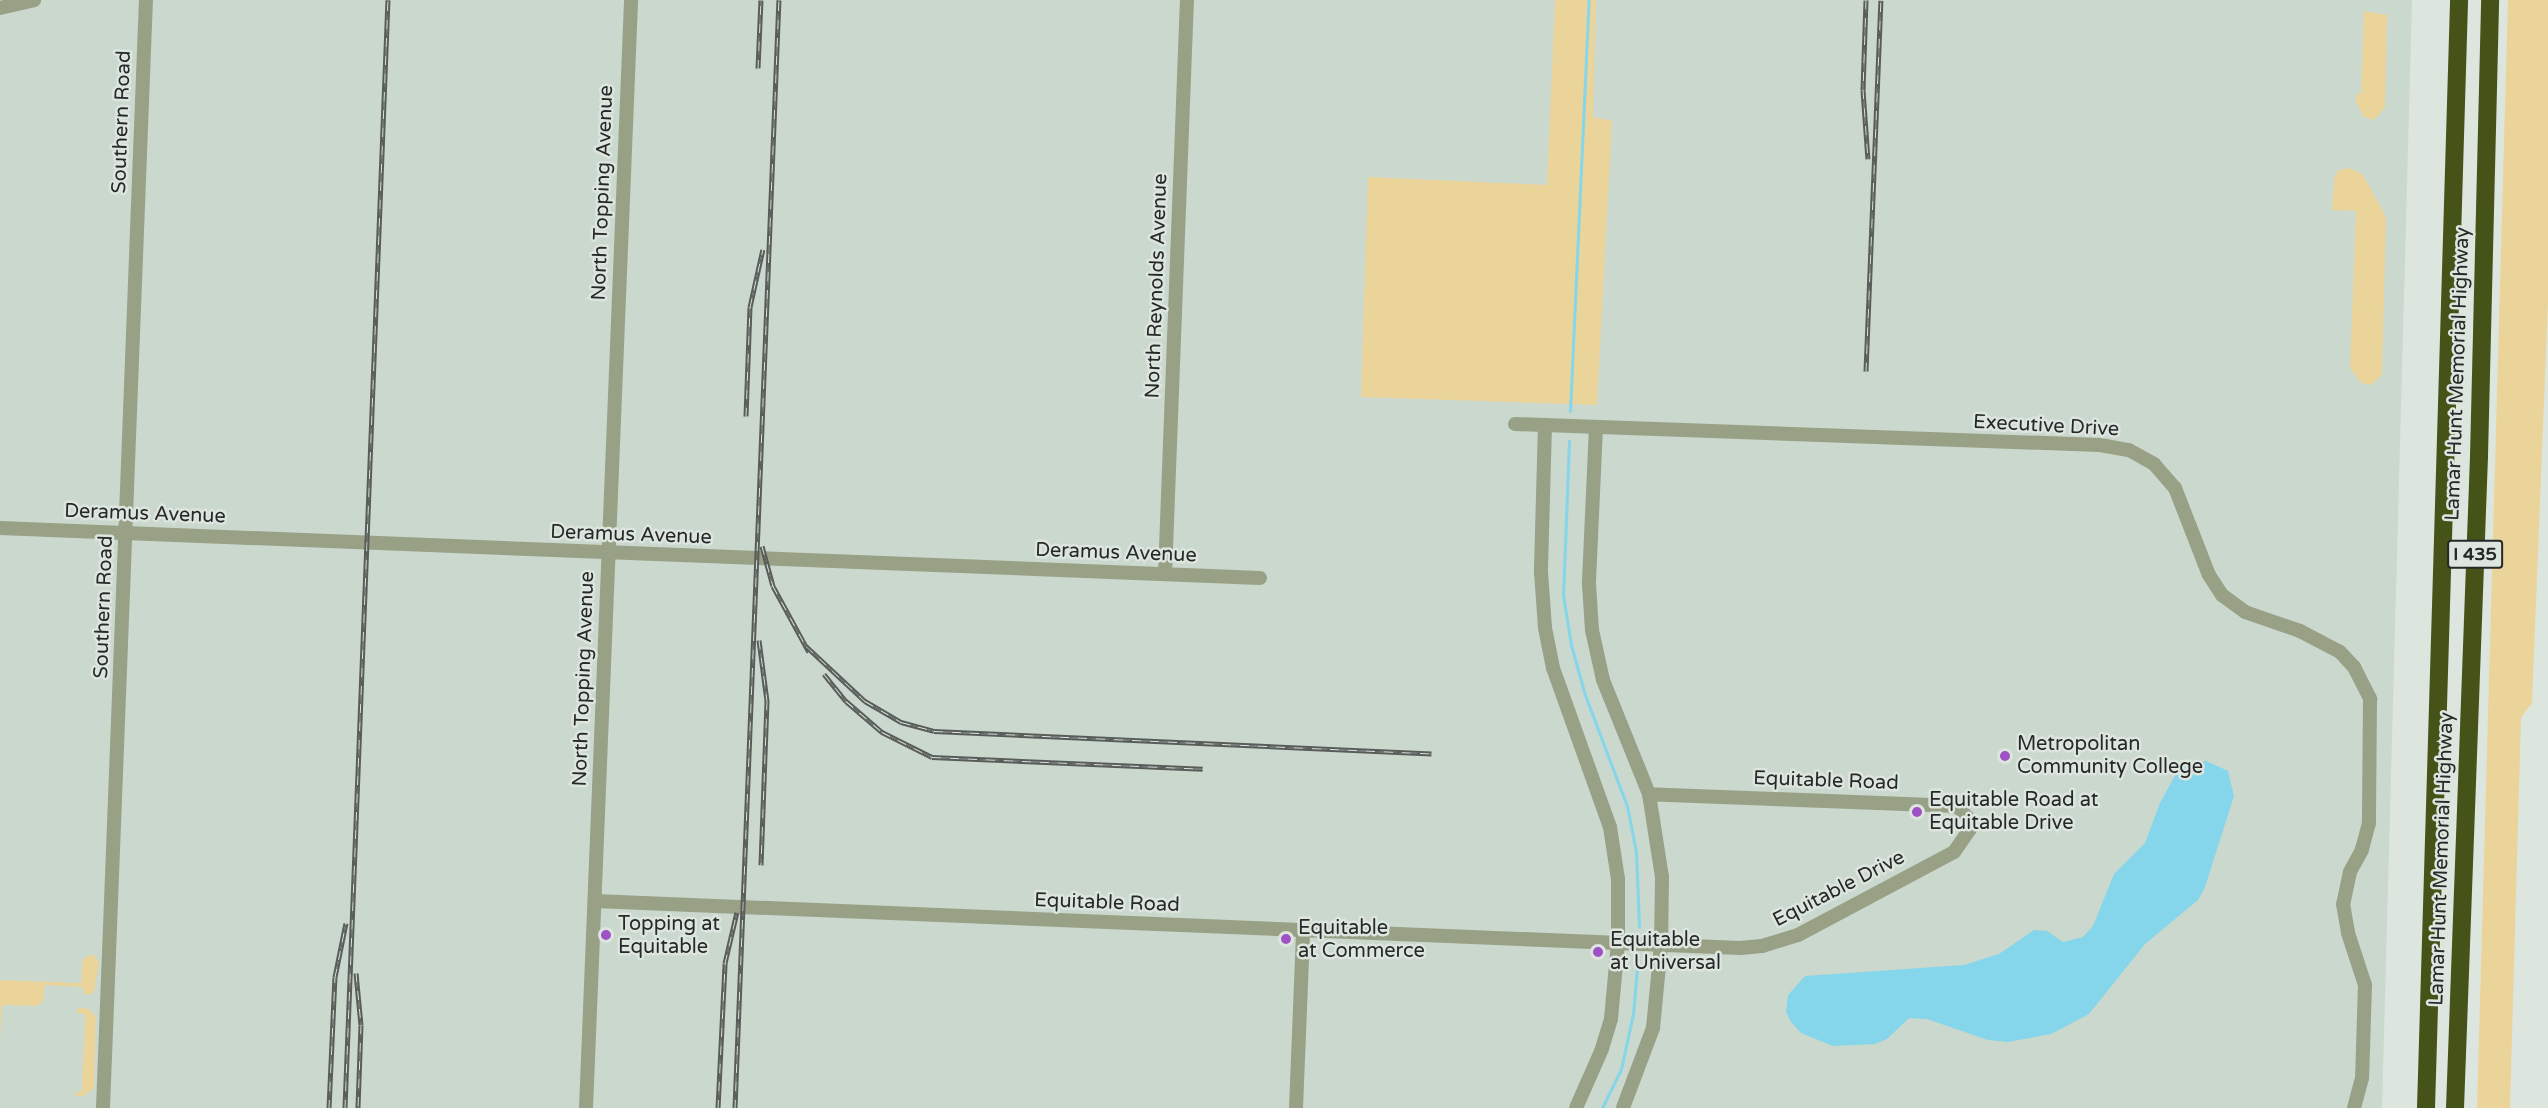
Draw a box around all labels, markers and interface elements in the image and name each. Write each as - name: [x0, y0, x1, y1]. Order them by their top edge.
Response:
- street label: Southern Road: [108, 50, 136, 194]
- street label: North Topping Avenue: [587, 85, 619, 301]
- street label: North Reynolds Avenue: [1141, 173, 1173, 399]
- street label: Lamar Hunt Memorial Highway: [2441, 227, 2475, 521]
- street label: Executive Drive: [1972, 410, 2120, 442]
- street label: Deramus Avenue: [64, 499, 226, 529]
- street label: Deramus Avenue: [550, 520, 712, 550]
- street label: Southern Road: [90, 535, 118, 679]
- street label: Deramus Avenue: [1035, 538, 1197, 568]
- road number: I 435: [2446, 539, 2504, 569]
- street label: North Topping Avenue: [568, 571, 600, 787]
- street label: Lamar Hunt Memorial Highway: [2425, 712, 2459, 1006]
- place label: Metropolitan Community College: [2017, 732, 2203, 779]
- marker: Metropolitan Community College: [1998, 749, 2012, 763]
- street label: Equitable Road: [1753, 766, 1899, 796]
- place label: Equitable Road at Equitable Drive: [1929, 789, 2098, 836]
- marker: Equitable Road at Equitable Drive: [1910, 805, 1924, 819]
- street label: Equitable Drive: [1769, 846, 1909, 932]
- street label: Equitable Road: [1034, 888, 1180, 918]
- place label: Topping at Equitable: [618, 912, 720, 959]
- place label: Equitable at Commerce: [1298, 916, 1425, 963]
- marker: Topping at Equitable: [599, 928, 613, 942]
- place label: Equitable at Universal: [1610, 928, 1721, 975]
- marker: Equitable at Commerce: [1279, 932, 1293, 946]
- marker: Equitable at Universal: [1591, 945, 1605, 959]

